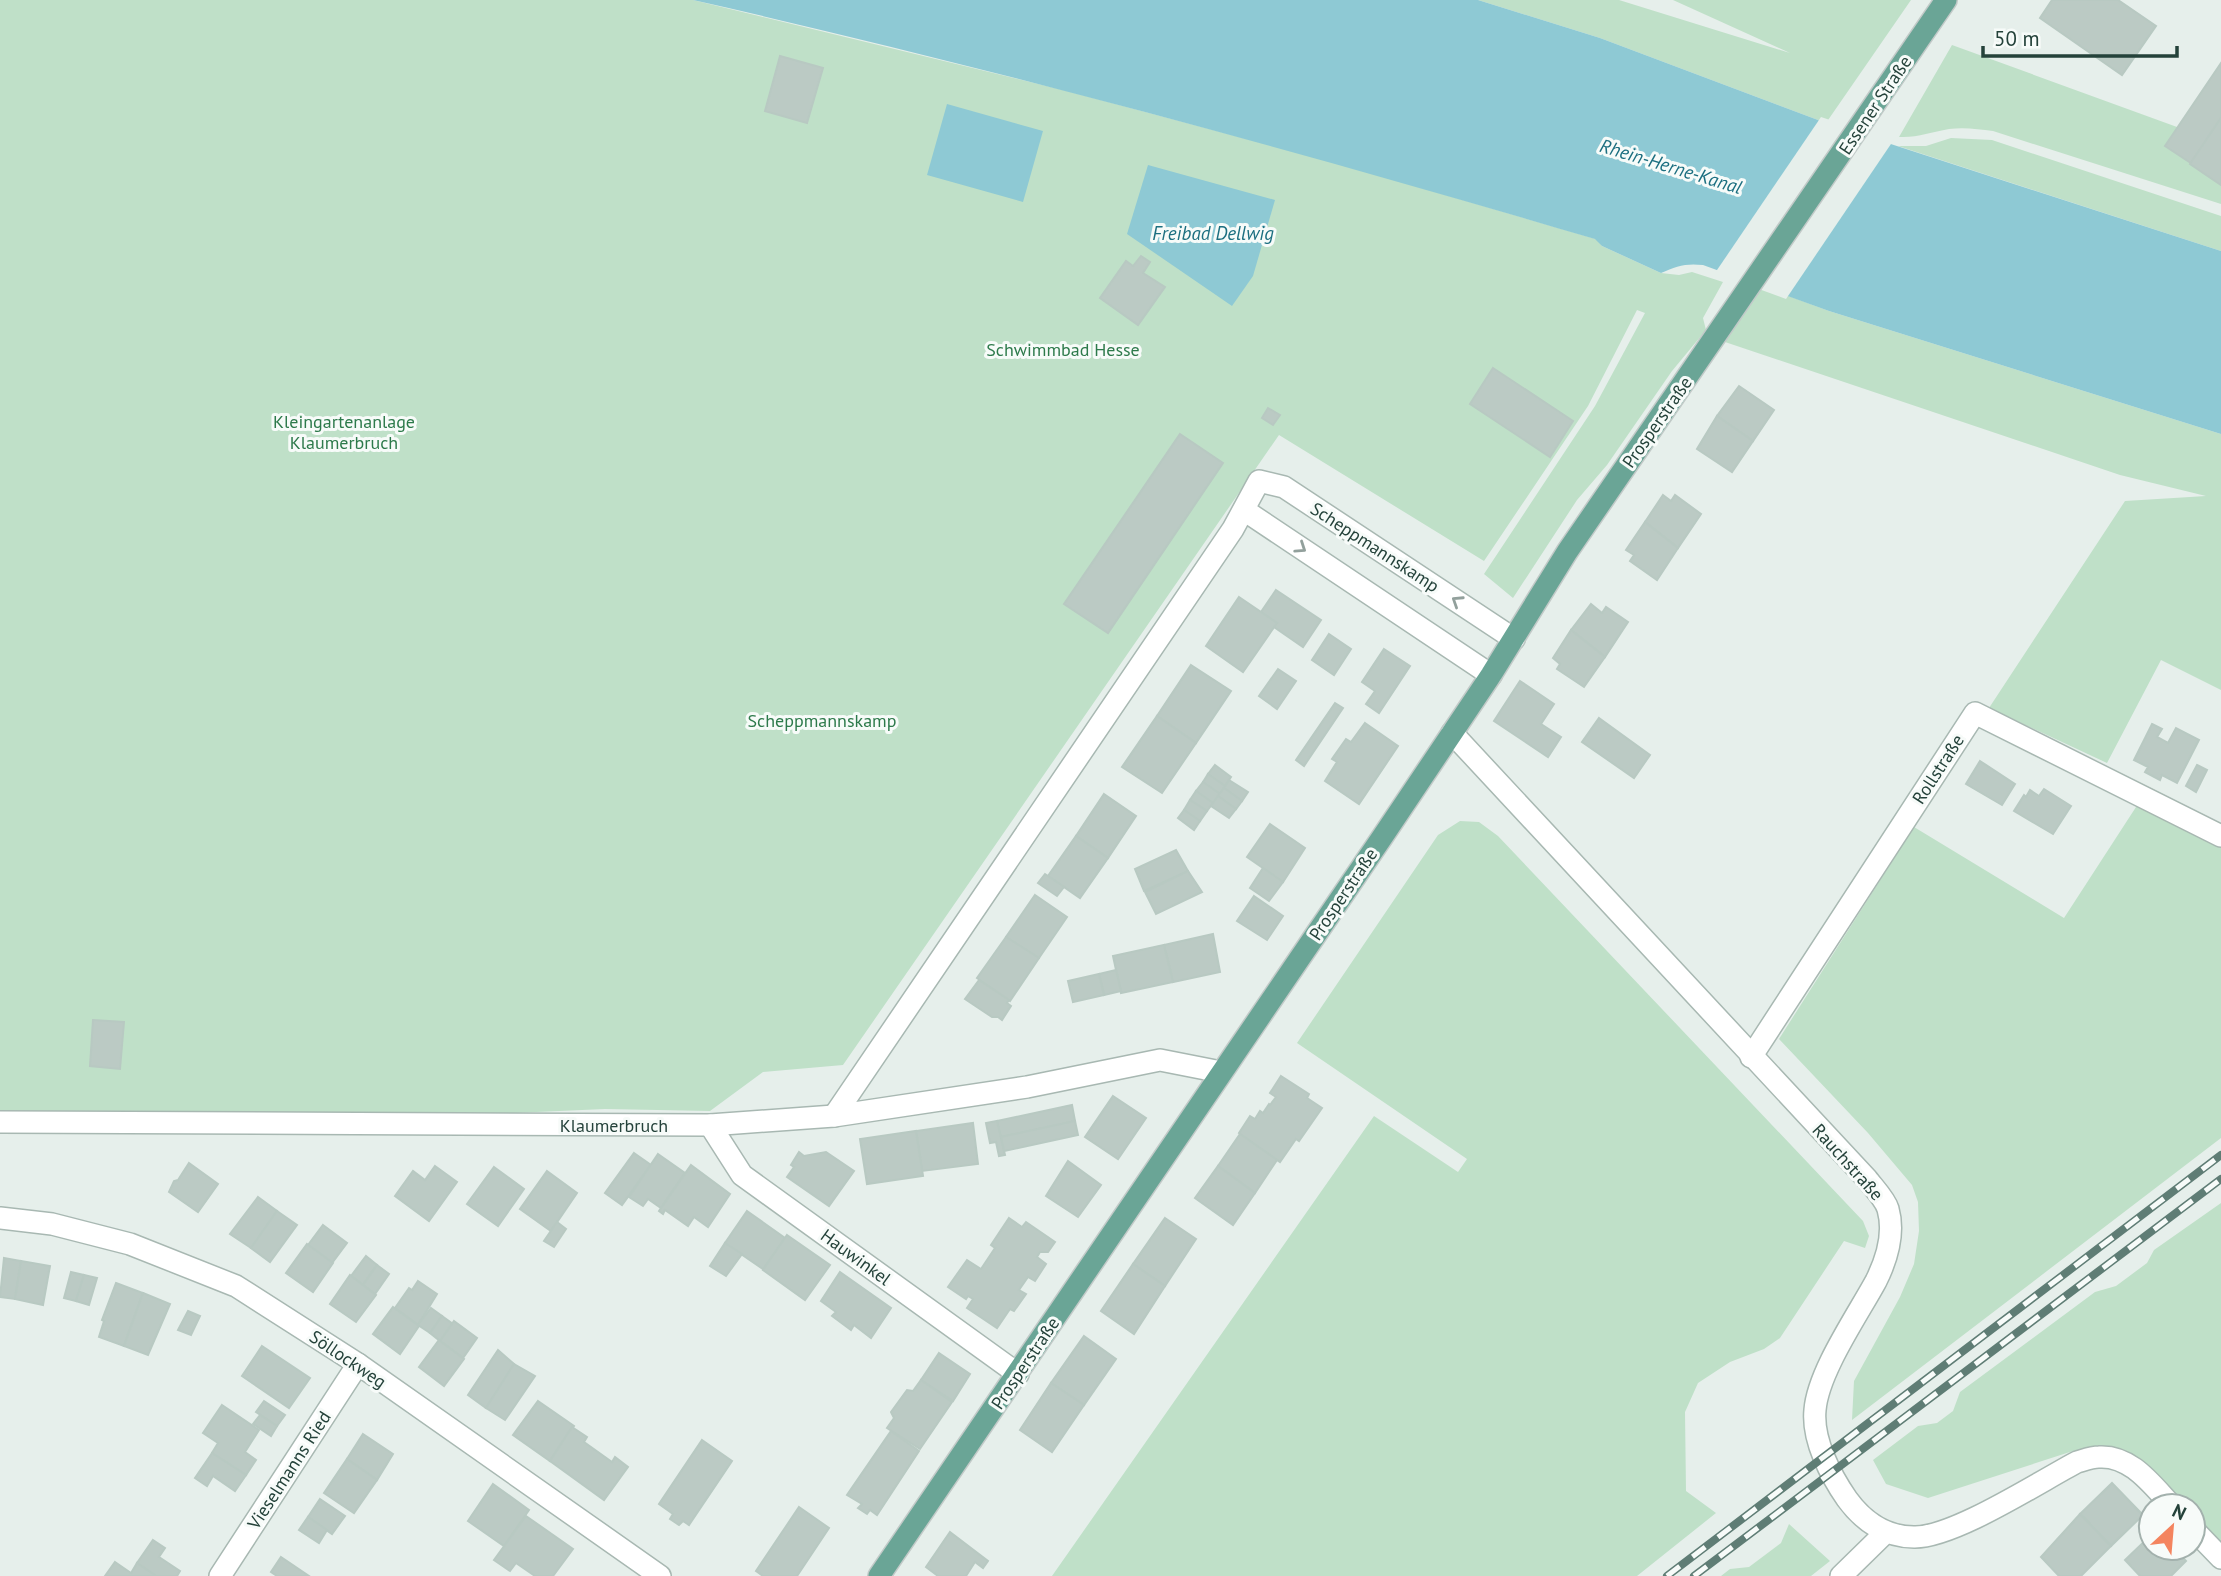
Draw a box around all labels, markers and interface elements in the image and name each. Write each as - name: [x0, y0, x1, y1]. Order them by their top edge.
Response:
- scale bar: [1983, 14, 2177, 58]
- text: 50 m: [1994, 25, 2040, 52]
- street label: Essener Straße: [1833, 51, 1917, 159]
- water label: Rhein-Herne-Kanal: [1597, 133, 1745, 199]
- water label: Freibad Dellwig: [1152, 221, 1274, 245]
- park label: Schwimmbad Hesse: [986, 338, 1140, 361]
- street label: Prosperstraße: [1617, 372, 1697, 472]
- park label: Kleingartenanlage Klaumerbruch: [273, 410, 415, 454]
- street label: Scheppmannskamp: [1306, 497, 1444, 597]
- one-way arrow: [1293, 540, 1306, 552]
- one-way arrow: [1452, 597, 1465, 610]
- park label: Scheppmannskamp: [748, 709, 896, 732]
- street label: Rollstraße: [1907, 730, 1969, 808]
- street label: Prosperstraße: [1304, 844, 1382, 944]
- street label: Klaumerbruch: [560, 1114, 668, 1137]
- street label: Rauchstraße: [1807, 1119, 1889, 1205]
- street label: Hauwinkel: [816, 1224, 896, 1291]
- street label: Prosperstraße: [986, 1313, 1064, 1413]
- street label: Söllockweg: [305, 1325, 391, 1393]
- street label: Vieselmanns Ried: [242, 1407, 336, 1534]
- north arrow: [2137, 1492, 2207, 1562]
- text: N: [2169, 1498, 2190, 1525]

